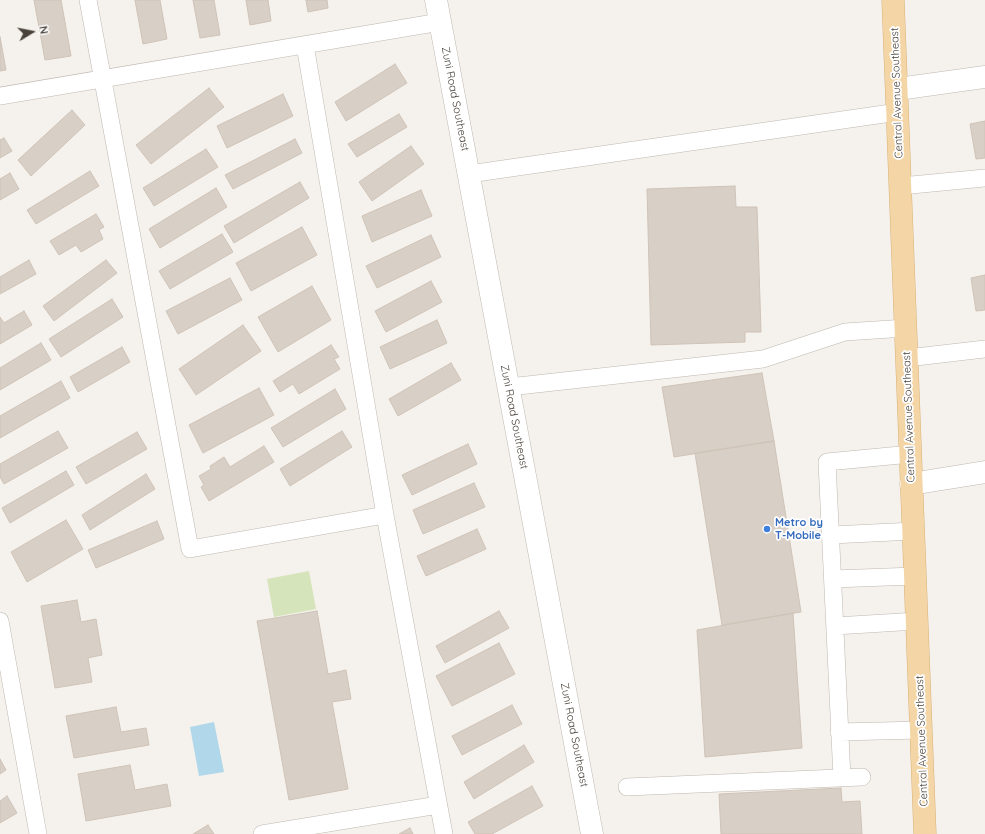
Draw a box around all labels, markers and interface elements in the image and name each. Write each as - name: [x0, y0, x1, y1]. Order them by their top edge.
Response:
- north arrow: [12, 12, 52, 52]
- text: N: [36, 25, 51, 35]
- street label: Central Avenue Southeast: [888, 27, 906, 159]
- street label: Zuni Road Southeast: [438, 46, 472, 152]
- street label: Central Avenue Southeast: [900, 351, 918, 483]
- street label: Zuni Road Southeast: [497, 364, 531, 470]
- place label: Metro by T-Mobile: [775, 516, 823, 542]
- marker: Metro by T-Mobile: [762, 524, 772, 534]
- street label: Central Avenue Southeast: [913, 675, 931, 807]
- street label: Zuni Road Southeast: [557, 682, 591, 788]

